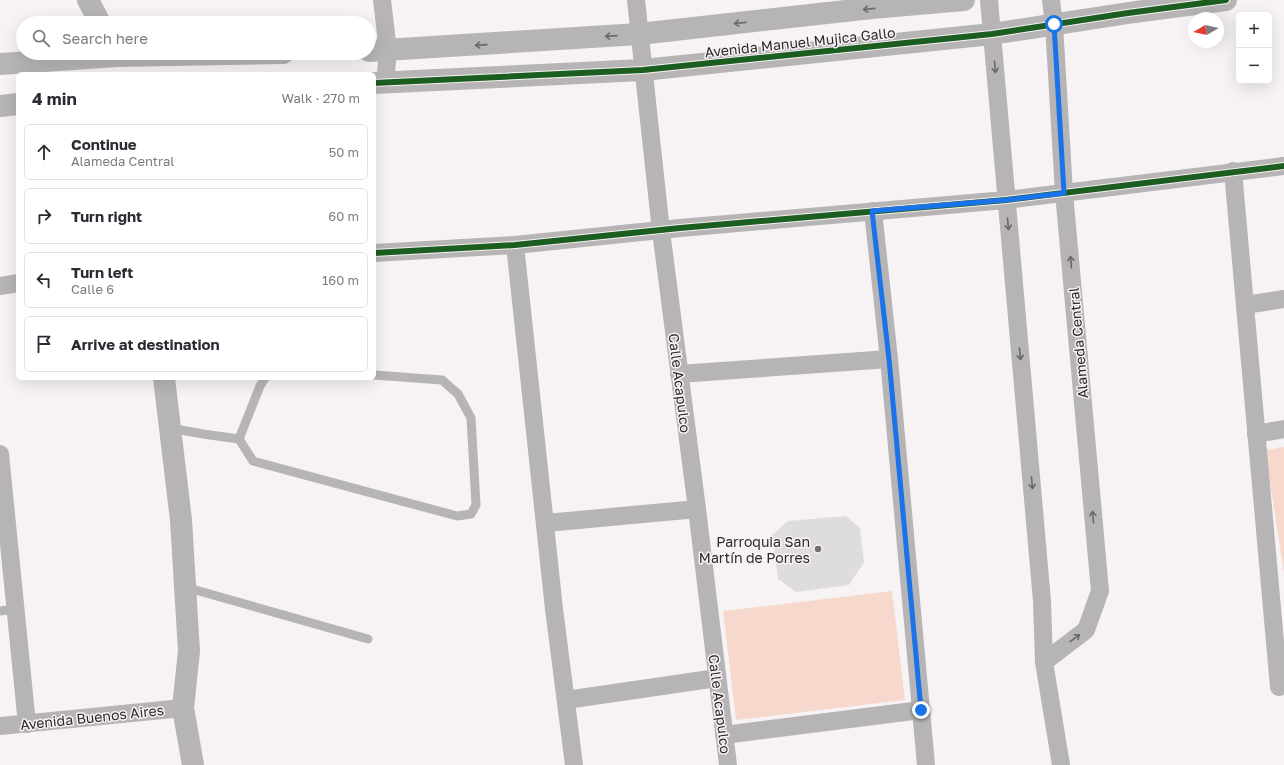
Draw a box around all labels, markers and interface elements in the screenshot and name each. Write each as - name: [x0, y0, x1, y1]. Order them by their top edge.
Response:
- one-way arrow: [863, 5, 876, 12]
- north arrow: [1188, 12, 1224, 48]
- map controls: [1236, 12, 1272, 84]
- button: +: [1236, 12, 1272, 48]
- route start: [1045, 15, 1063, 33]
- search box: [16, 16, 376, 60]
- one-way arrow: [734, 19, 747, 26]
- street label: Avenida Manuel Mujica Gallo: [704, 24, 896, 60]
- icon: search: [30, 27, 52, 49]
- text: Search here: [62, 29, 148, 47]
- one-way arrow: [605, 32, 618, 39]
- one-way arrow: [475, 41, 488, 48]
- button: −: [1236, 48, 1272, 84]
- one-way arrow: [991, 60, 998, 73]
- text: 4 min: [32, 88, 77, 109]
- text: Walk · 270 m: [282, 90, 360, 106]
- text: Continue: [71, 135, 137, 153]
- icon: ahead: [33, 141, 55, 163]
- text: 50 m: [329, 144, 359, 160]
- text: Alameda Central: [71, 153, 174, 169]
- icon: right: [33, 205, 55, 227]
- text: Turn right: [71, 207, 142, 225]
- text: 60 m: [328, 208, 359, 224]
- one-way arrow: [1005, 217, 1012, 230]
- one-way arrow: [1067, 255, 1074, 268]
- text: Turn left: [71, 263, 133, 281]
- icon: left: [33, 269, 55, 291]
- text: 160 m: [322, 272, 359, 288]
- text: Calle 6: [71, 281, 114, 297]
- street label: Alameda Central: [1065, 287, 1091, 399]
- street label: Calle Acapulco: [665, 332, 695, 434]
- icon: arrive: [33, 333, 55, 355]
- text: Arrive at destination: [71, 335, 220, 353]
- one-way arrow: [1016, 347, 1024, 360]
- one-way arrow: [1028, 476, 1035, 489]
- one-way arrow: [1089, 510, 1097, 523]
- place label: Parroquia San Martín de Porres: [699, 533, 810, 566]
- marker: Parroquia San Martín de Porres: [813, 544, 823, 554]
- one-way arrow: [1069, 634, 1080, 643]
- street label: Calle Acapulco: [705, 653, 735, 755]
- street label: Avenida Buenos Aires: [19, 701, 165, 733]
- route end: [912, 701, 930, 719]

